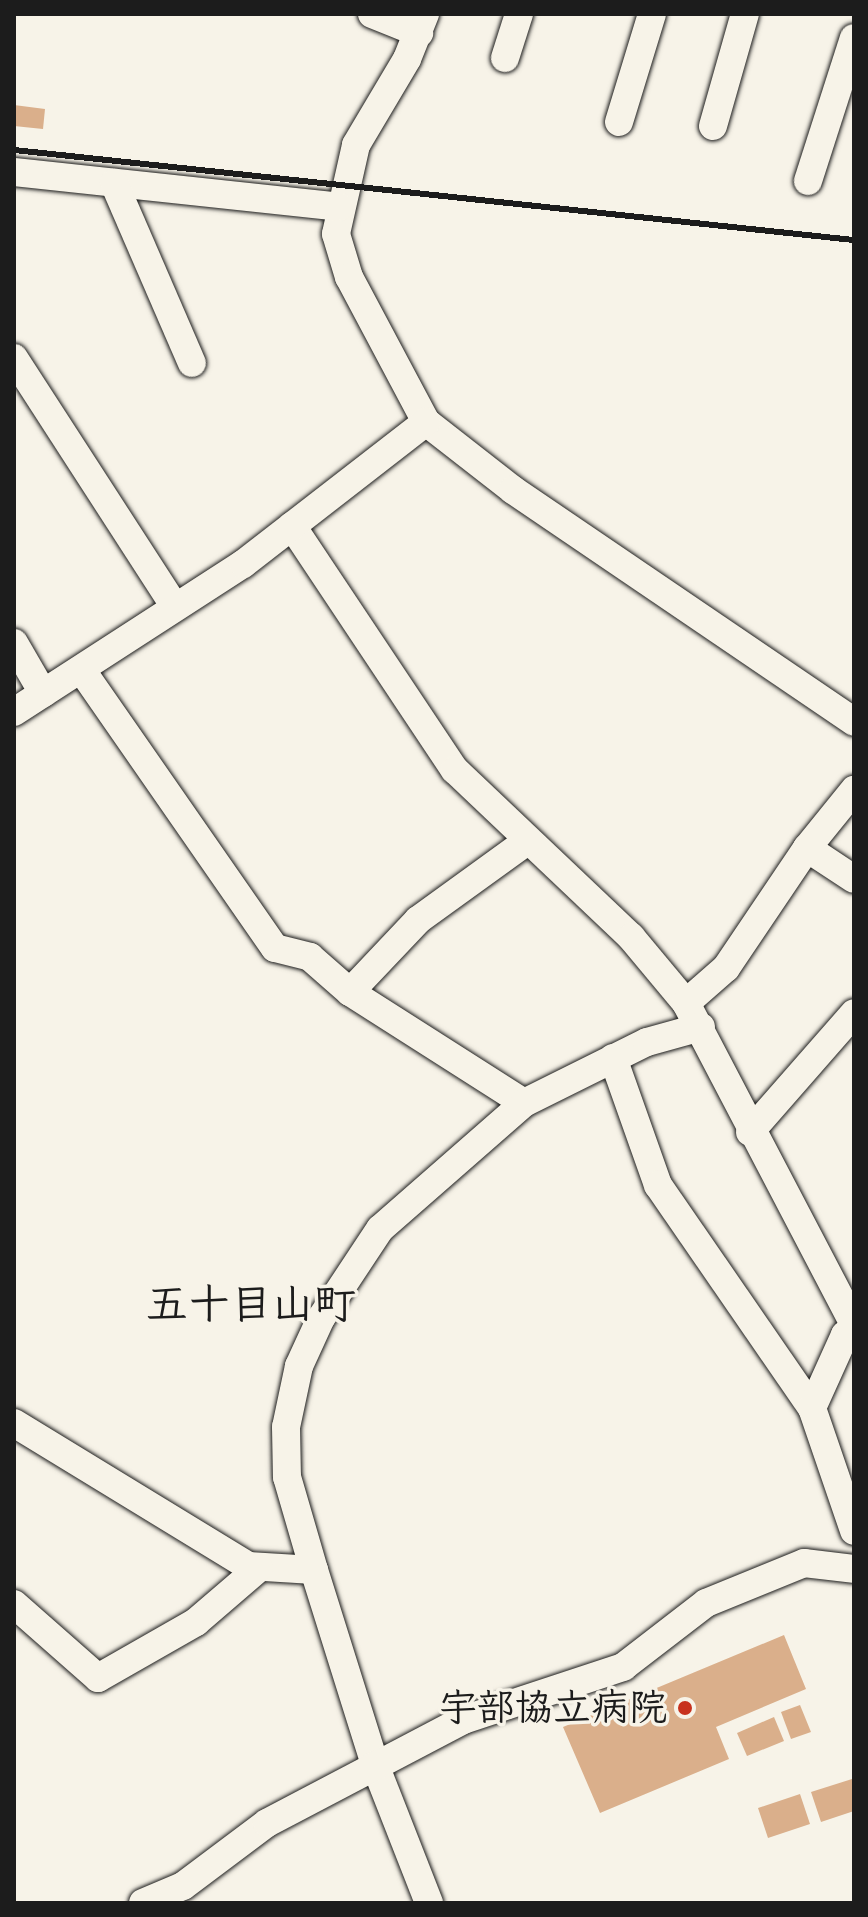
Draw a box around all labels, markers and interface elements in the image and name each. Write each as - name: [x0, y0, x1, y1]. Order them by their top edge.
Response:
- district label: 五十目山町: [146, 1280, 356, 1330]
- place label: 宇部協立病院: [439, 1685, 667, 1731]
- marker: 宇部協立病院: [674, 1697, 696, 1719]

